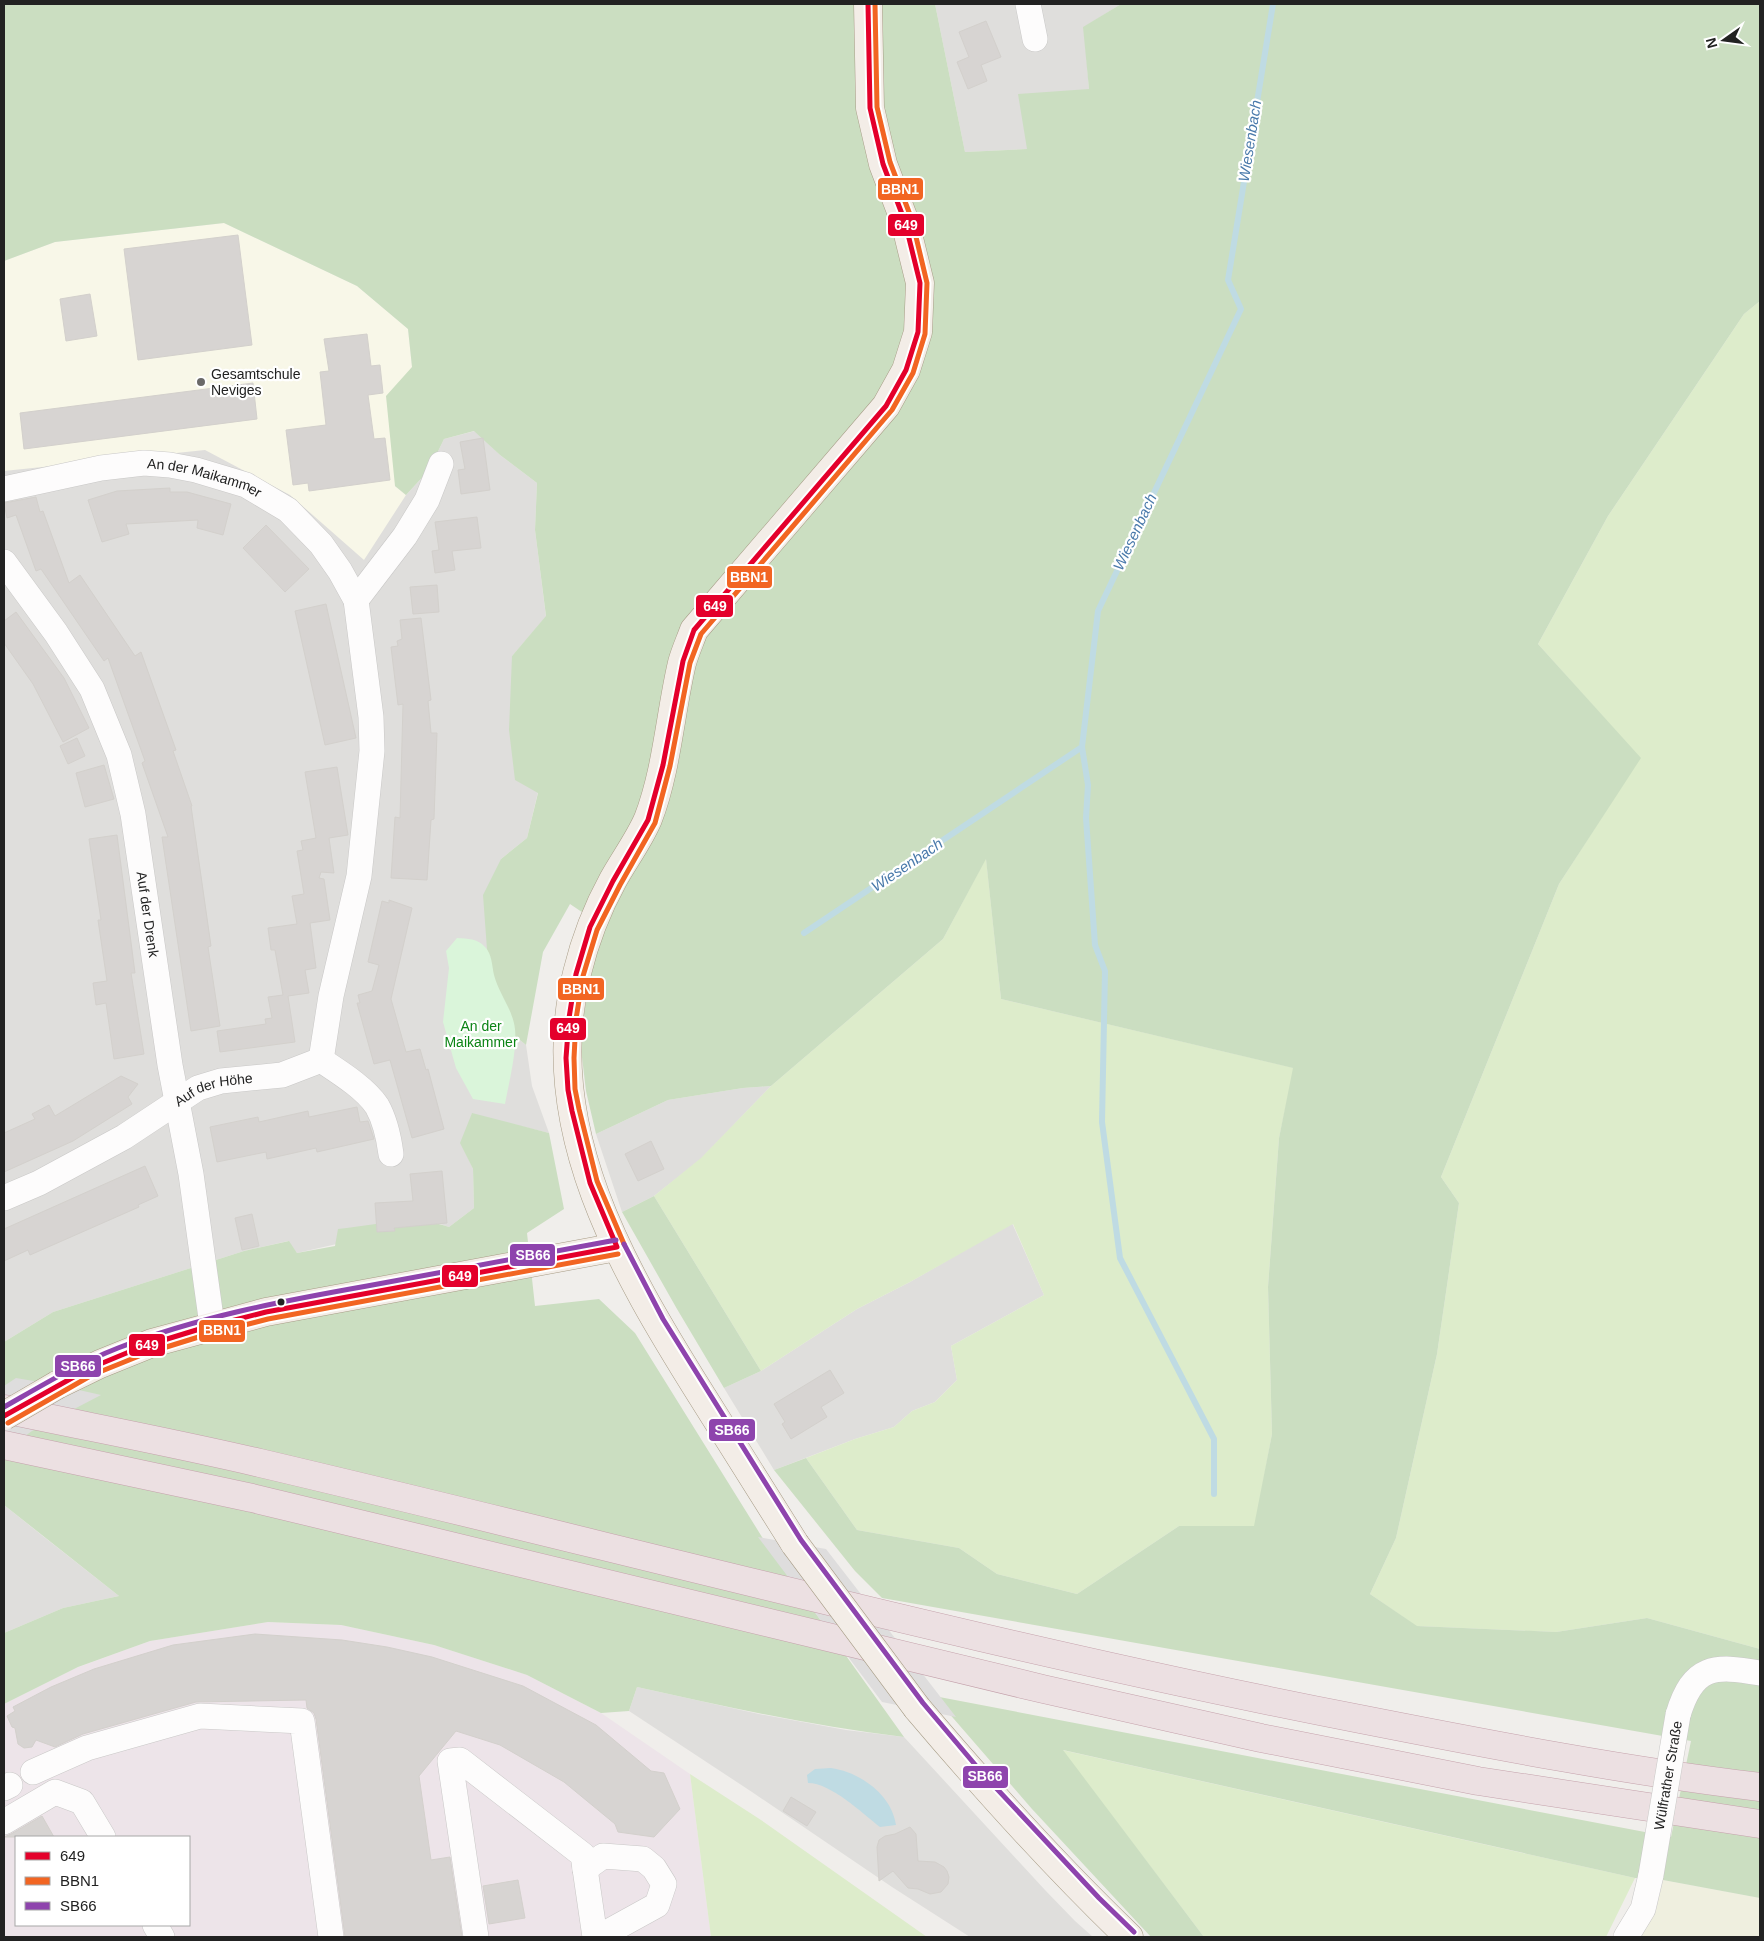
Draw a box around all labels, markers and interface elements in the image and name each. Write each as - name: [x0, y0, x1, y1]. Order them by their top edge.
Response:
- north arrow: [1699, 15, 1749, 65]
- text: N: [1702, 36, 1720, 50]
- water label: Wiesenbach: [1235, 99, 1264, 183]
- line badge: BBN1: [877, 177, 924, 201]
- text: BBN1: [881, 181, 919, 197]
- line badge: 649: [887, 213, 925, 237]
- text: 649: [894, 217, 918, 233]
- place label: Gesamtschule Neviges: [211, 366, 301, 398]
- marker: Gesamtschule Neviges: [195, 376, 207, 388]
- street label: An der Maikammer: [147, 455, 265, 501]
- water label: Wiesenbach: [1109, 491, 1160, 573]
- line badge: BBN1: [726, 565, 773, 589]
- text: BBN1: [730, 569, 768, 585]
- line badge: 649: [695, 594, 734, 618]
- text: 649: [703, 598, 727, 614]
- water label: Wiesenbach: [868, 834, 946, 895]
- street label: Auf der Drenk: [134, 870, 162, 959]
- line badge: BBN1: [557, 977, 605, 1001]
- text: BBN1: [562, 981, 600, 997]
- line badge: 649: [549, 1017, 587, 1041]
- park label: An der Maikammer: [444, 1018, 518, 1050]
- text: 649: [556, 1020, 580, 1036]
- street label: Auf der Höhe: [171, 1070, 254, 1109]
- line badge: SB66: [509, 1243, 556, 1267]
- text: SB66: [515, 1247, 551, 1263]
- line badge: 649: [441, 1264, 479, 1288]
- text: 649: [448, 1268, 472, 1284]
- unlabelled marker: [276, 1297, 286, 1307]
- line badge: BBN1: [198, 1319, 246, 1343]
- text: BBN1: [203, 1322, 241, 1338]
- line badge: 649: [128, 1333, 166, 1357]
- text: 649: [135, 1337, 159, 1353]
- line badge: SB66: [54, 1354, 102, 1378]
- text: SB66: [60, 1358, 96, 1374]
- line badge: SB66: [708, 1418, 756, 1442]
- text: SB66: [714, 1422, 750, 1438]
- street label: Wülfrather Straße: [1651, 1719, 1685, 1831]
- line badge: SB66: [962, 1765, 1009, 1789]
- text: SB66: [967, 1768, 1003, 1784]
- legend: [15, 1836, 190, 1926]
- text: 649: [60, 1847, 85, 1864]
- text: BBN1: [60, 1872, 99, 1889]
- text: SB66: [60, 1897, 97, 1914]

